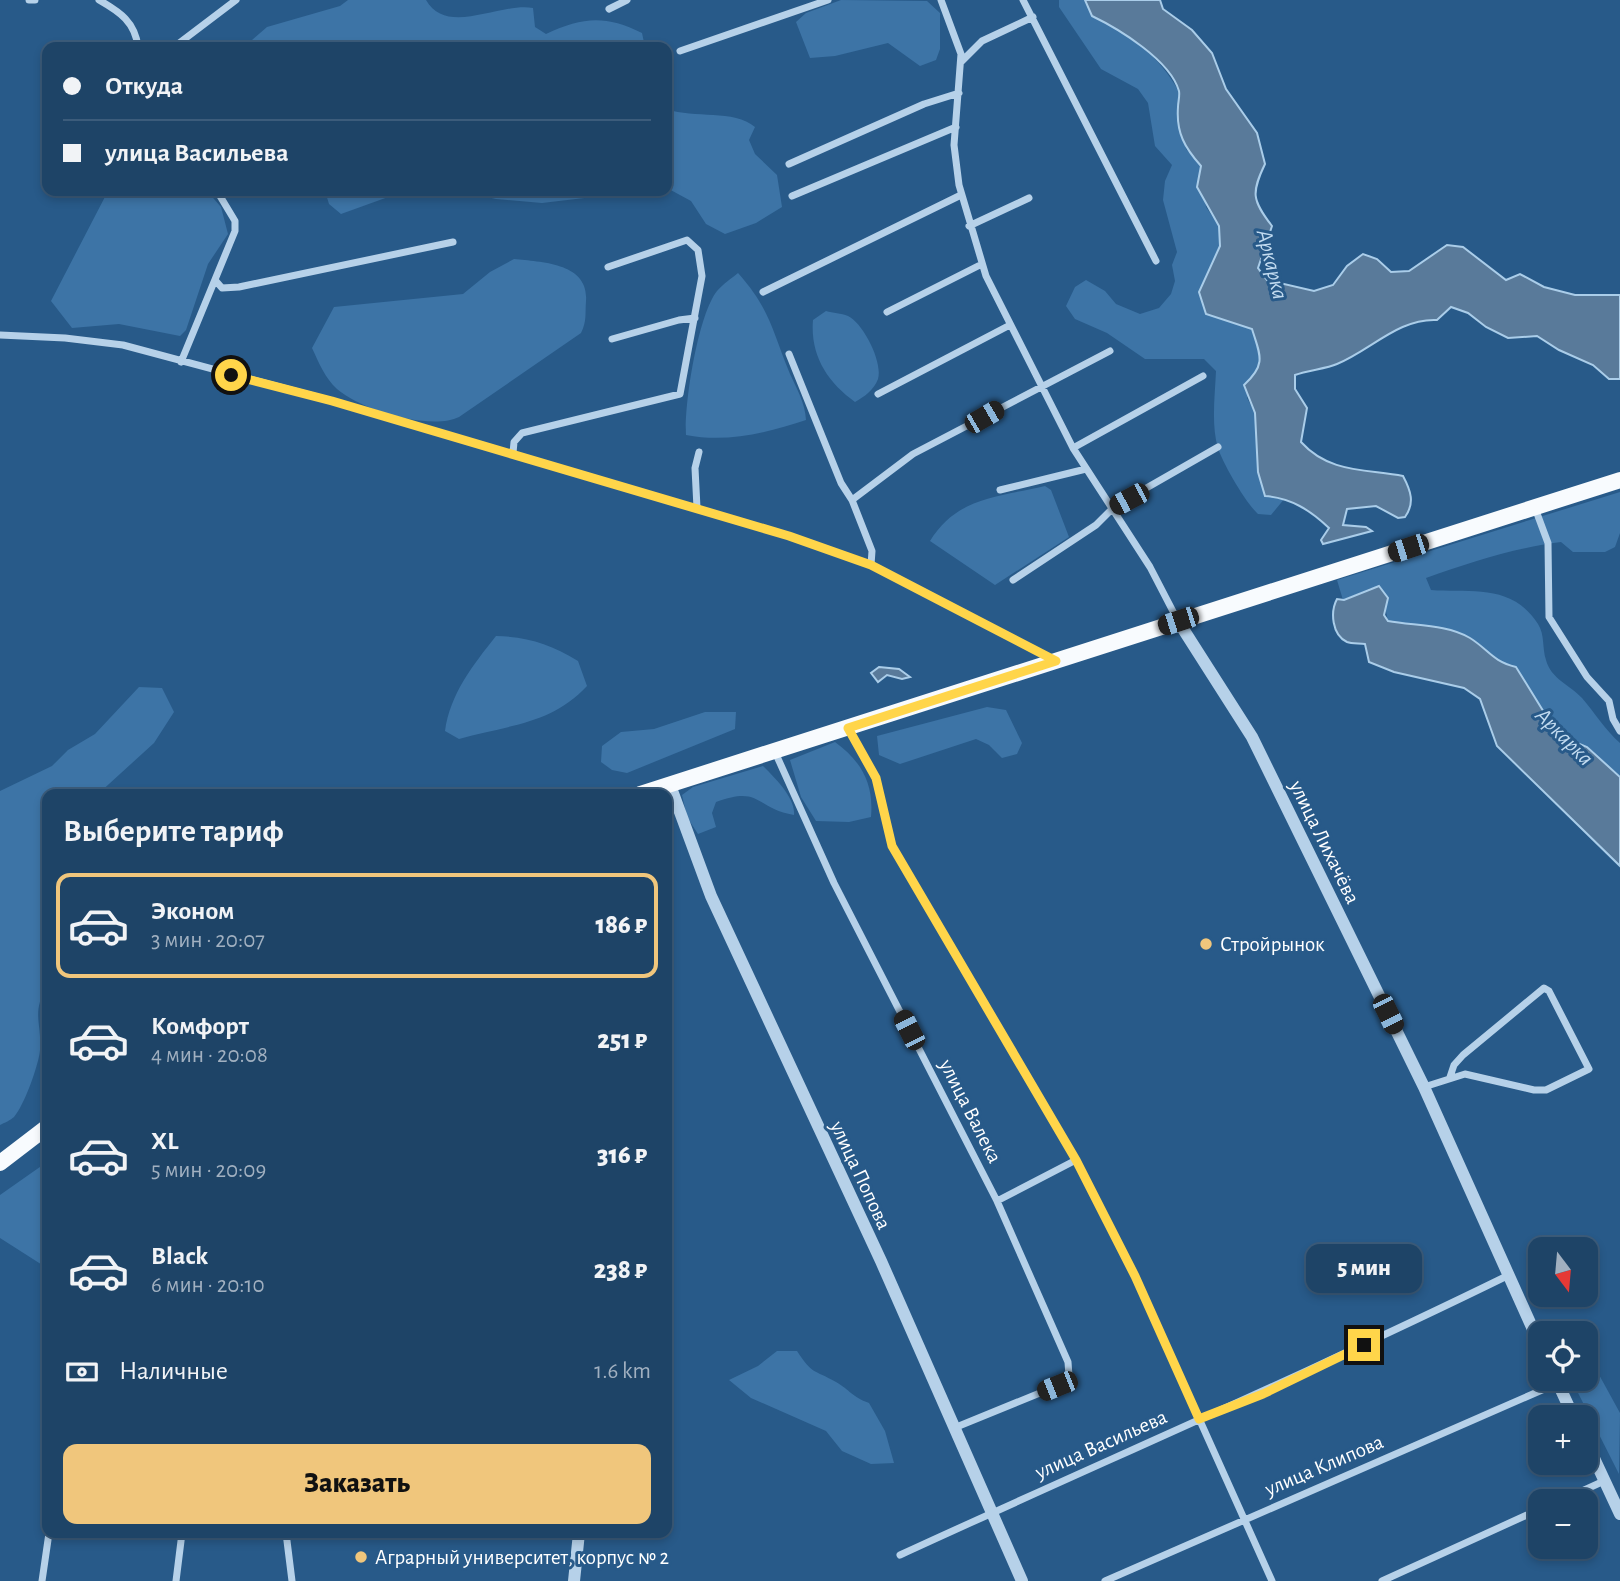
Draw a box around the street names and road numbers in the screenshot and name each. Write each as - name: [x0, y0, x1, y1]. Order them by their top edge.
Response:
- street label: улица Лихачёва: [1285, 776, 1364, 907]
- street label: улица Валека: [935, 1055, 1006, 1167]
- street label: улица Попова: [826, 1117, 895, 1233]
- street label: улица Васильева: [1031, 1406, 1171, 1483]
- street label: улица Клипова: [1261, 1431, 1387, 1500]

